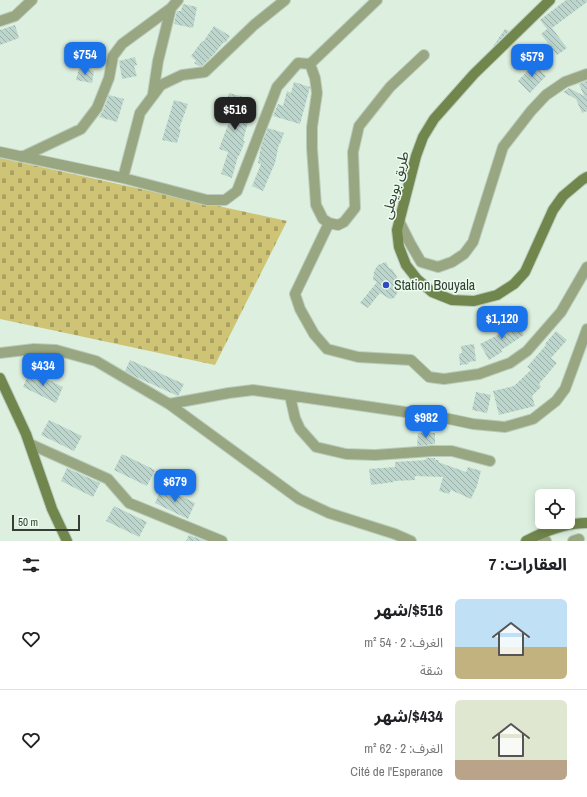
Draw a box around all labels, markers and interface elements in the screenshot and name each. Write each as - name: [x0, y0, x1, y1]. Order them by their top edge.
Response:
- pin: $754: [61, 42, 109, 76]
- pin: $579: [508, 44, 556, 78]
- text: $754: [73, 46, 97, 63]
- text: $579: [520, 48, 544, 65]
- pin: $516: [211, 97, 259, 131]
- text: $516: [223, 101, 247, 118]
- street label: طريق بويعلى: [377, 149, 414, 221]
- place label: Station Bouyala: [394, 276, 476, 294]
- marker: Station Bouyala: [381, 280, 391, 290]
- pin: $1,120: [469, 306, 535, 340]
- text: $1,120: [486, 310, 518, 327]
- pin: $434: [19, 353, 67, 387]
- text: $434: [31, 357, 55, 374]
- pin: $982: [402, 405, 450, 439]
- text: $982: [414, 409, 438, 426]
- pin: $679: [151, 469, 199, 503]
- text: $679: [163, 473, 187, 490]
- map controls: [535, 489, 575, 529]
- button: locate: [535, 489, 575, 529]
- scale bar: [12, 513, 80, 532]
- text: 50 m: [18, 515, 38, 529]
- text: العقارات: 7: [489, 552, 567, 575]
- icon: filters: [20, 554, 42, 576]
- text: $516/شهر: [375, 598, 443, 621]
- icon: home: [487, 615, 535, 663]
- icon: heart: [20, 628, 42, 650]
- text: الغرف: 2 · 54 m²: [364, 634, 443, 651]
- text: شقة: [420, 662, 443, 679]
- text: $434/شهر: [375, 704, 443, 727]
- icon: home: [487, 716, 535, 764]
- icon: heart: [20, 729, 42, 751]
- text: الغرف: 2 · 62 m²: [364, 740, 443, 757]
- text: Cité de l'Esperance: [350, 763, 443, 780]

